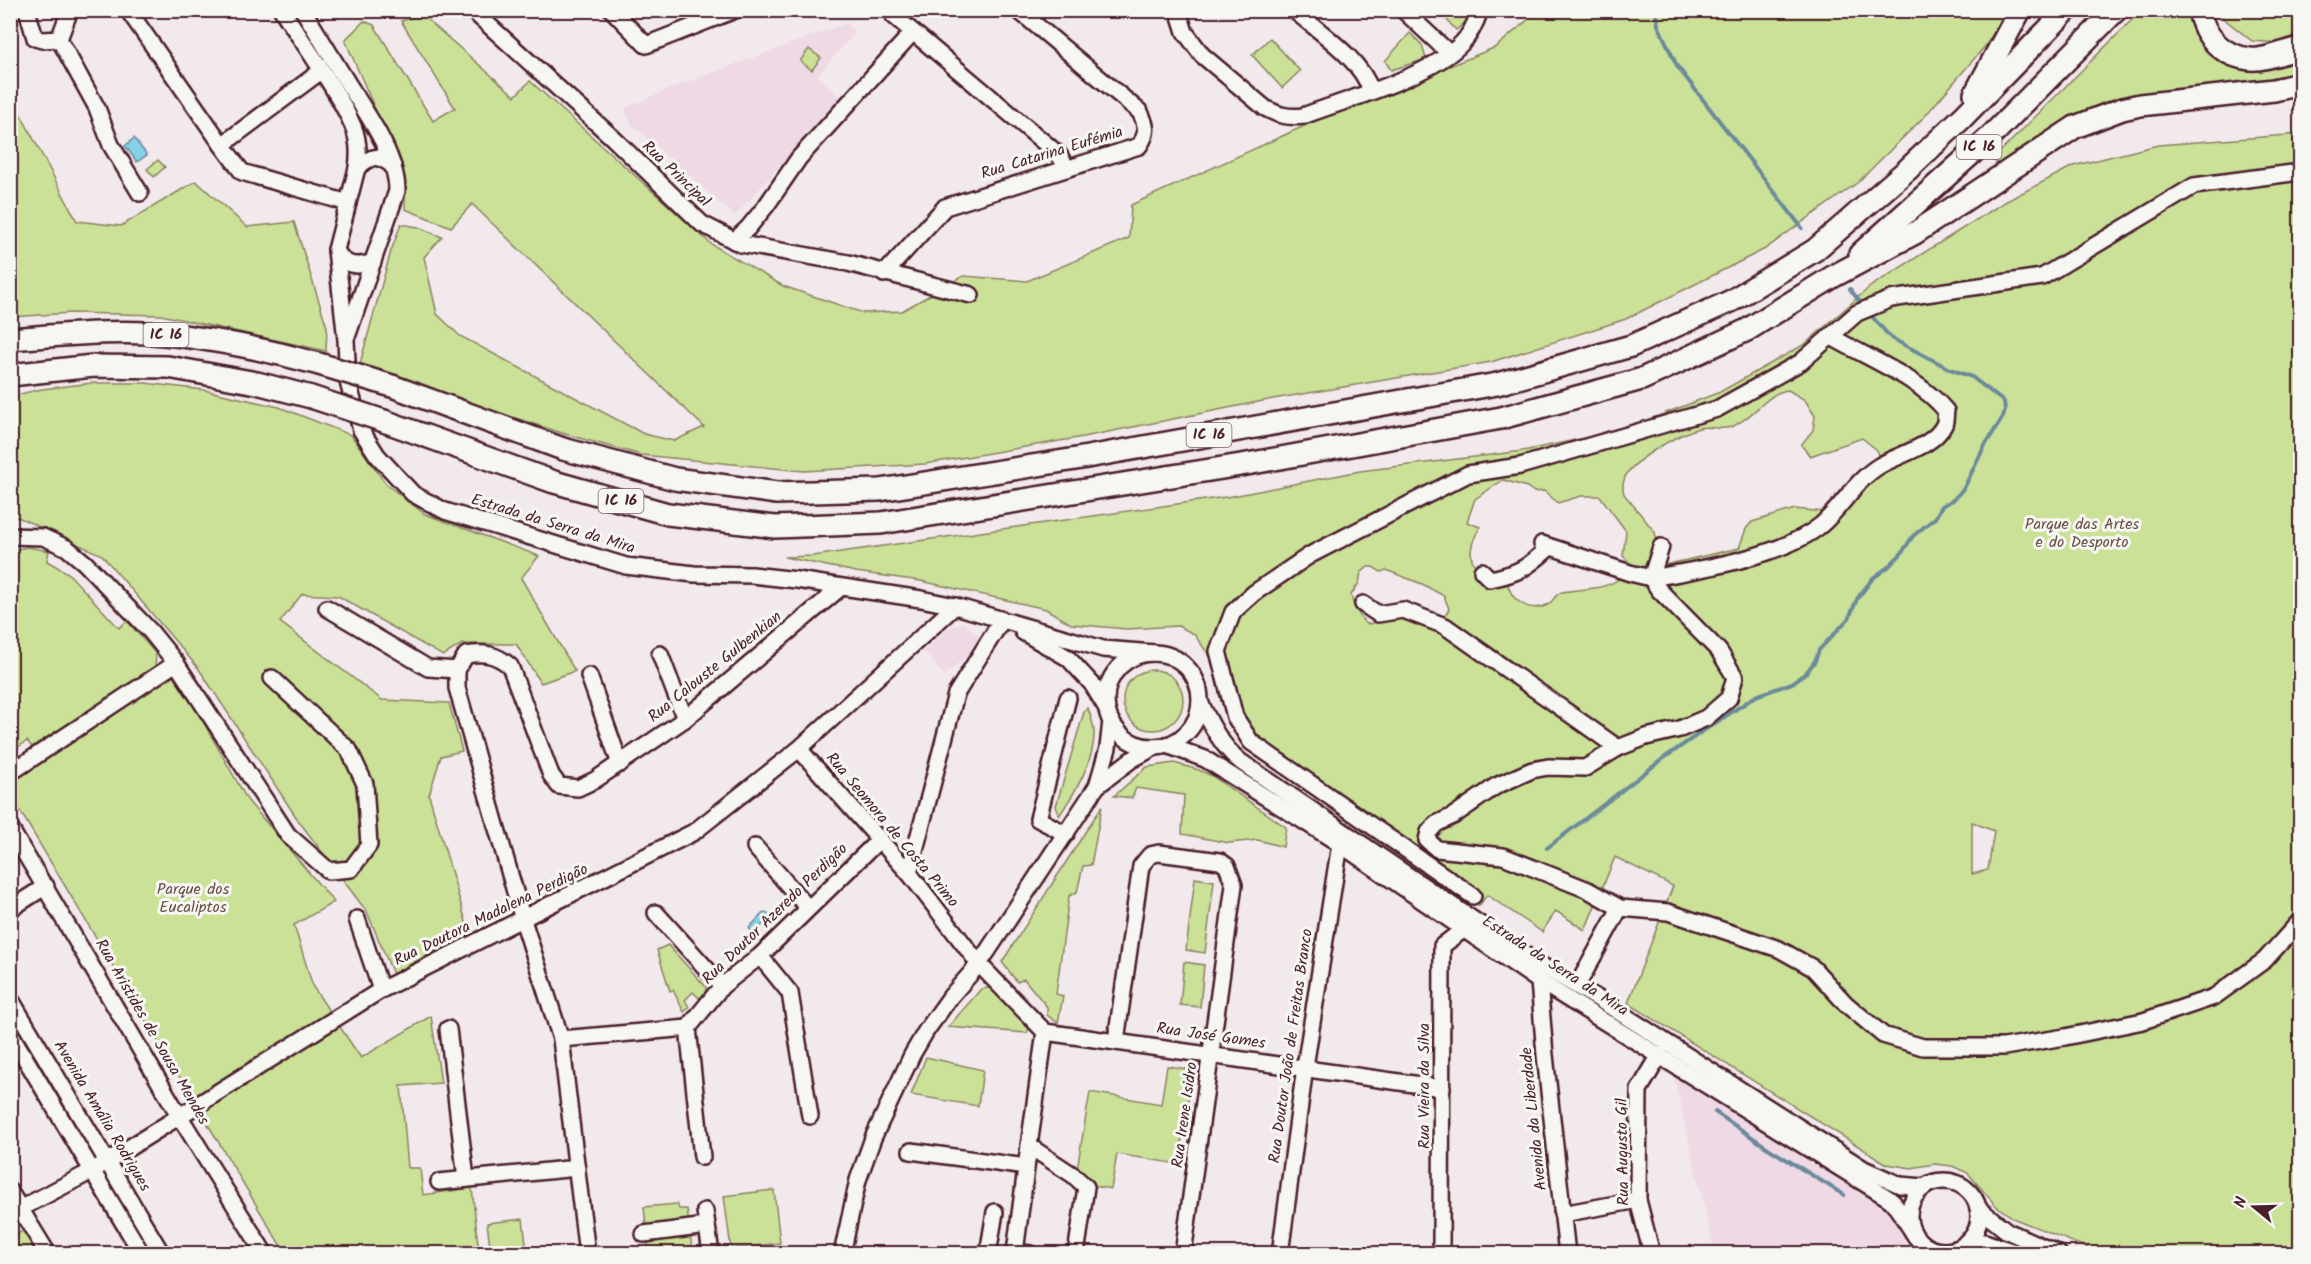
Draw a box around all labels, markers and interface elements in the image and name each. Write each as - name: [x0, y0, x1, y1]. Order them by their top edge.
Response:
- street label: Rua Catarina Eufémia: [978, 119, 1126, 187]
- street label: Rua Principal: [636, 135, 716, 213]
- road number: IC 16: [1956, 135, 2002, 159]
- road number: IC 16: [144, 323, 188, 347]
- road number: IC 16: [1186, 423, 1232, 447]
- street label: Estrada da Serra da Mira: [468, 487, 638, 561]
- road number: IC 16: [598, 489, 644, 513]
- park label: Parque das Artes e do Desporto: [2025, 512, 2139, 555]
- street label: Rua Calouste Gulbenkian: [642, 605, 788, 729]
- street label: Rua Seomora de Costa Primo: [819, 747, 965, 913]
- street label: Rua Doutor Azeredo Perdigão: [696, 837, 854, 991]
- street label: Rua Doutora Madalena Perdigão: [390, 857, 592, 973]
- park label: Parque dos Eucaliptos: [157, 877, 229, 920]
- street label: Estrada da Serra da Mira: [1477, 909, 1633, 1023]
- street label: Rua Doutor João de Freitas Branco: [1262, 927, 1320, 1165]
- street label: Rua Aristides de Sousa Mendes: [88, 934, 216, 1130]
- street label: Rua José Gomes: [1155, 1016, 1267, 1056]
- street label: Rua Vieira da Silva: [1412, 1023, 1437, 1149]
- street label: Avenida Amália Rodrigues: [47, 1036, 157, 1197]
- street label: Avenida da Liberdade: [1514, 1046, 1554, 1192]
- street label: Rua Irene Isidro: [1165, 1060, 1205, 1170]
- street label: Rua Augusto Gil: [1610, 1098, 1636, 1206]
- north arrow: [2224, 1177, 2284, 1237]
- text: N: [2228, 1194, 2255, 1211]

